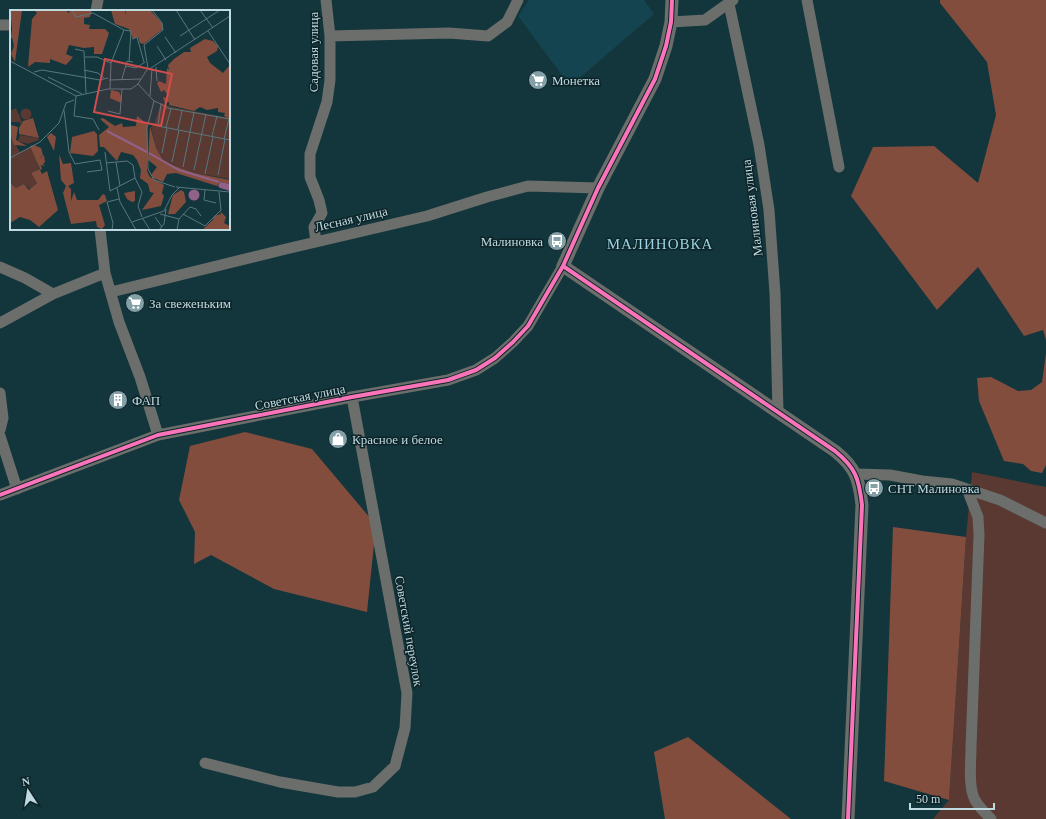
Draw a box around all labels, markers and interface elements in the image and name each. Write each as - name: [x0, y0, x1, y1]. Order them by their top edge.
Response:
- inset map: [10, 10, 230, 230]
- street label: Садовая улица: [306, 11, 321, 92]
- supermarket icon: Монетка: [527, 69, 549, 91]
- place label: Монетка: [552, 73, 600, 88]
- street label: Малиновая улица: [739, 159, 765, 257]
- street label: Лесная улица: [313, 203, 389, 235]
- bus stop icon: Малиновка: [546, 230, 568, 252]
- place label: Малиновка: [481, 234, 543, 249]
- district label: МАЛИНОВКА: [607, 236, 713, 252]
- supermarket icon: За свеженьким: [124, 292, 146, 314]
- place label: За свеженьким: [149, 296, 231, 311]
- street label: Советская улица: [253, 381, 347, 413]
- building icon: ФАП: [107, 389, 129, 411]
- place label: ФАП: [132, 393, 160, 408]
- shop icon: Красное и белое: [327, 428, 349, 450]
- place label: Красное и белое: [352, 432, 443, 447]
- bus stop icon: СНТ Малиновка: [863, 477, 885, 499]
- place label: СНТ Малиновка: [888, 481, 980, 496]
- street label: Советский переулок: [392, 575, 426, 688]
- north arrow: [8, 771, 48, 811]
- text: N: [21, 775, 31, 788]
- scale bar: [910, 785, 994, 811]
- text: 50 m: [916, 792, 941, 806]

